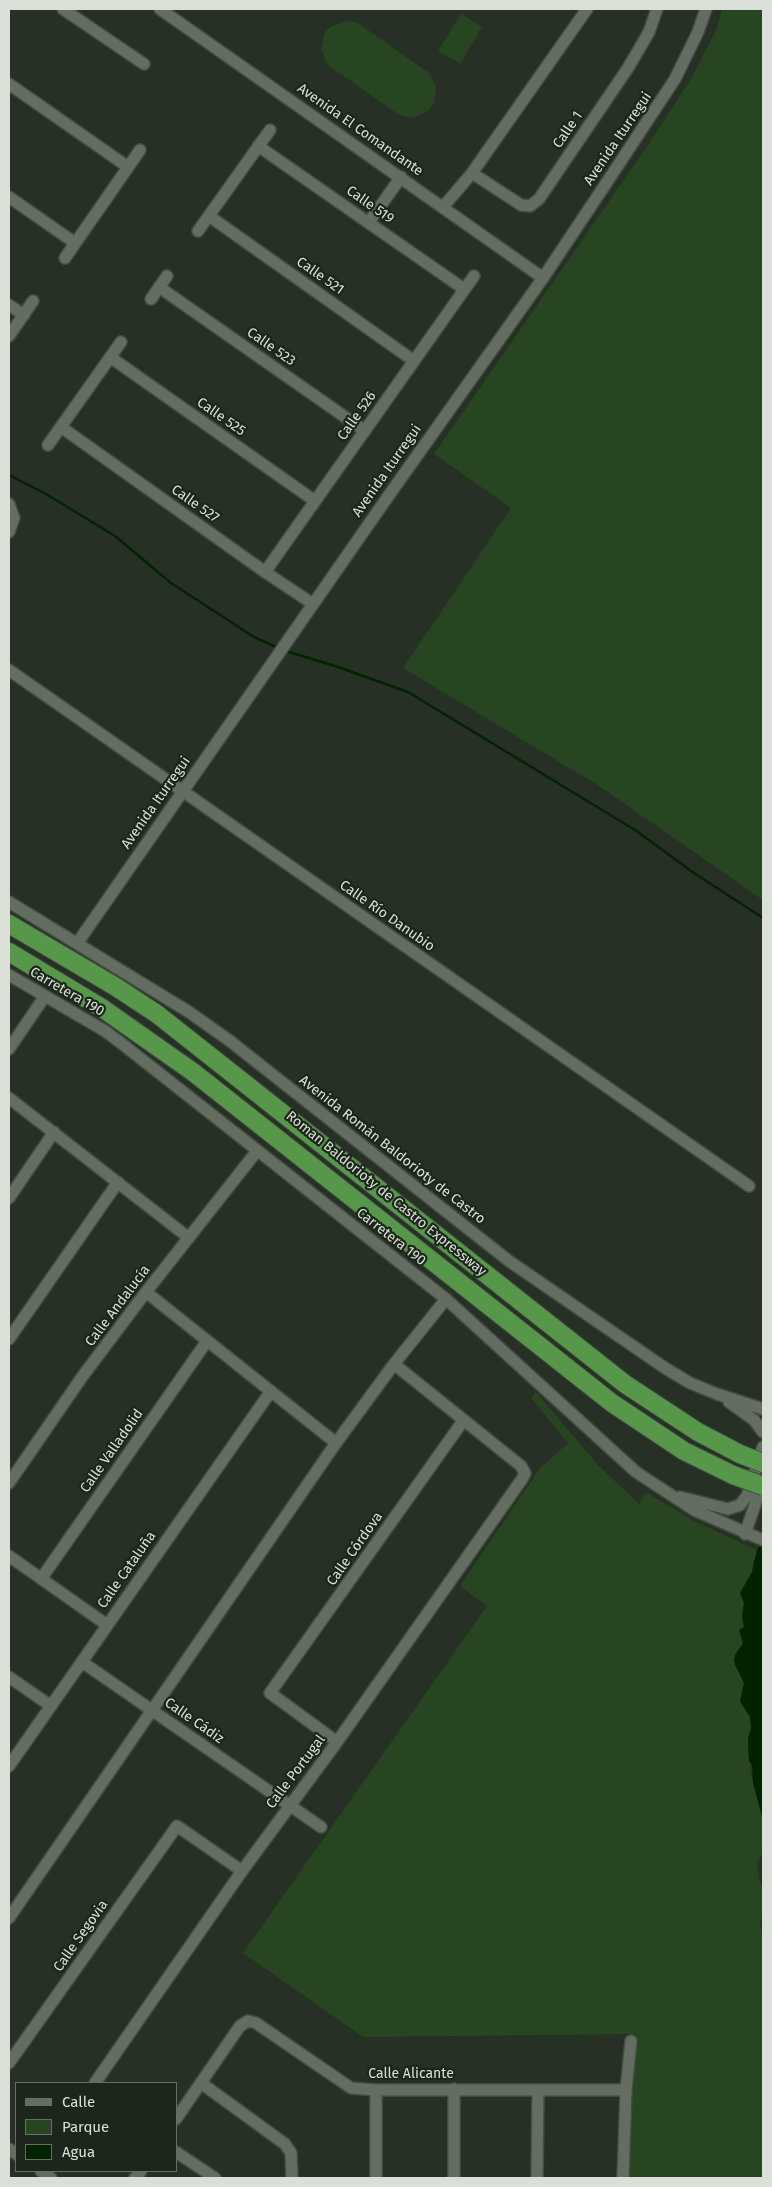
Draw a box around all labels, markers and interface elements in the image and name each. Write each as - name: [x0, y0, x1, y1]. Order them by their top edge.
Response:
- street label: Avenida El Comandante: [294, 80, 426, 180]
- street label: Avenida Iturregui: [581, 89, 655, 189]
- street label: Calle 1: [550, 108, 586, 152]
- street label: Calle 519: [343, 183, 397, 227]
- street label: Calle 521: [293, 254, 347, 298]
- street label: Calle 523: [244, 324, 298, 370]
- street label: Calle 526: [334, 388, 380, 444]
- street label: Calle 525: [193, 394, 249, 440]
- street label: Avenida Iturregui: [349, 422, 425, 520]
- street label: Calle 527: [168, 481, 222, 527]
- street label: Avenida Iturregui: [118, 754, 194, 852]
- street label: Calle Río Danubio: [336, 877, 438, 955]
- street label: Carretera 190: [27, 964, 107, 1020]
- street label: Avenida Román Baldorioty de Castro: [296, 1072, 488, 1228]
- street label: Roman Baldorioty de Castro Expressway: [282, 1108, 490, 1280]
- street label: Carretera 190: [353, 1205, 429, 1269]
- street label: Calle Andalucía: [82, 1262, 154, 1350]
- street label: Calle Valladolid: [77, 1406, 147, 1496]
- street label: Calle Córdova: [323, 1509, 387, 1589]
- street label: Calle Cataluña: [94, 1528, 160, 1612]
- street label: Calle Cádiz: [161, 1695, 227, 1747]
- street label: Calle Portugal: [263, 1732, 329, 1812]
- street label: Calle Segovia: [50, 1897, 112, 1975]
- street label: Calle Alicante: [368, 2066, 454, 2082]
- legend: [15, 2082, 178, 2172]
- text: Calle: [62, 2093, 95, 2111]
- text: Parque: [62, 2118, 109, 2136]
- text: Agua: [62, 2143, 95, 2161]

